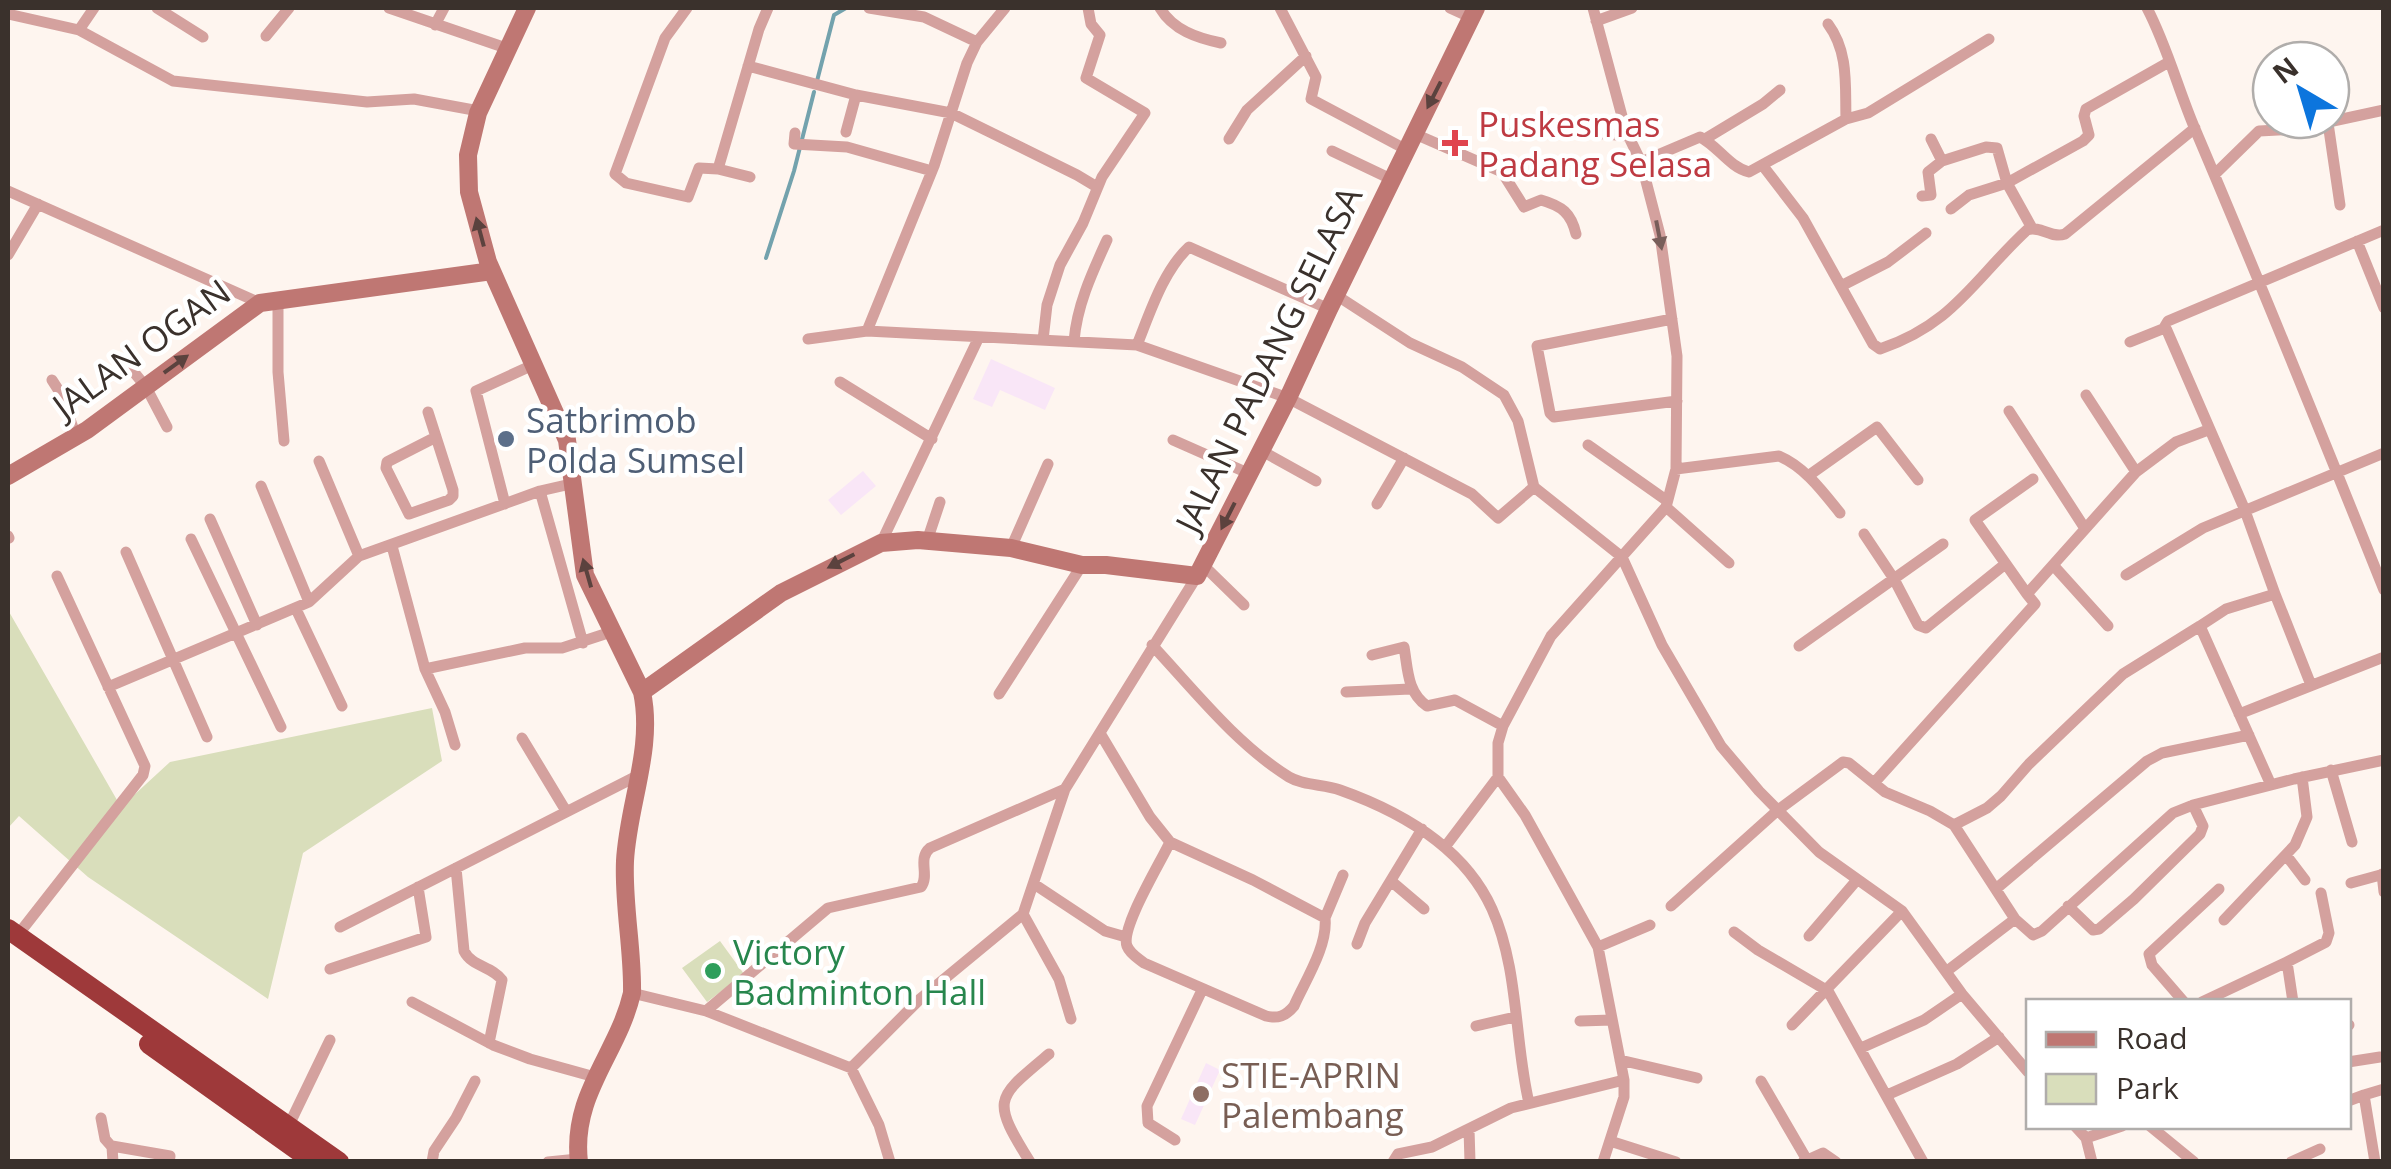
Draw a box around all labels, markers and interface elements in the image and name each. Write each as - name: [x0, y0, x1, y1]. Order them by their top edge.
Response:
- north arrow: [2251, 40, 2351, 140]
- text: N: [2264, 48, 2306, 91]
- one-way arrow: [1426, 81, 1443, 110]
- place label: Puskesmas Padang Selasa: [1478, 100, 1712, 187]
- marker: Puskesmas Padang Selasa: [1442, 130, 1468, 156]
- street label: JALAN PADANG SELASA: [1162, 177, 1373, 542]
- one-way arrow: [471, 217, 487, 248]
- one-way arrow: [1651, 220, 1667, 251]
- street label: JALAN OGAN: [40, 268, 239, 430]
- one-way arrow: [163, 355, 189, 375]
- place label: Satbrimob Polda Sumsel: [526, 396, 745, 483]
- marker: Satbrimob Polda Sumsel: [495, 428, 517, 450]
- one-way arrow: [1220, 502, 1237, 531]
- one-way arrow: [827, 552, 856, 569]
- one-way arrow: [579, 557, 594, 587]
- place label: Victory Badminton Hall: [733, 928, 986, 1015]
- marker: Victory Badminton Hall: [702, 960, 724, 982]
- legend: [2026, 999, 2351, 1129]
- text: Road: [2116, 1017, 2188, 1058]
- place label: STIE-APRIN Palembang: [1221, 1051, 1404, 1138]
- text: Park: [2116, 1067, 2179, 1108]
- marker: STIE-APRIN Palembang: [1190, 1083, 1212, 1105]

